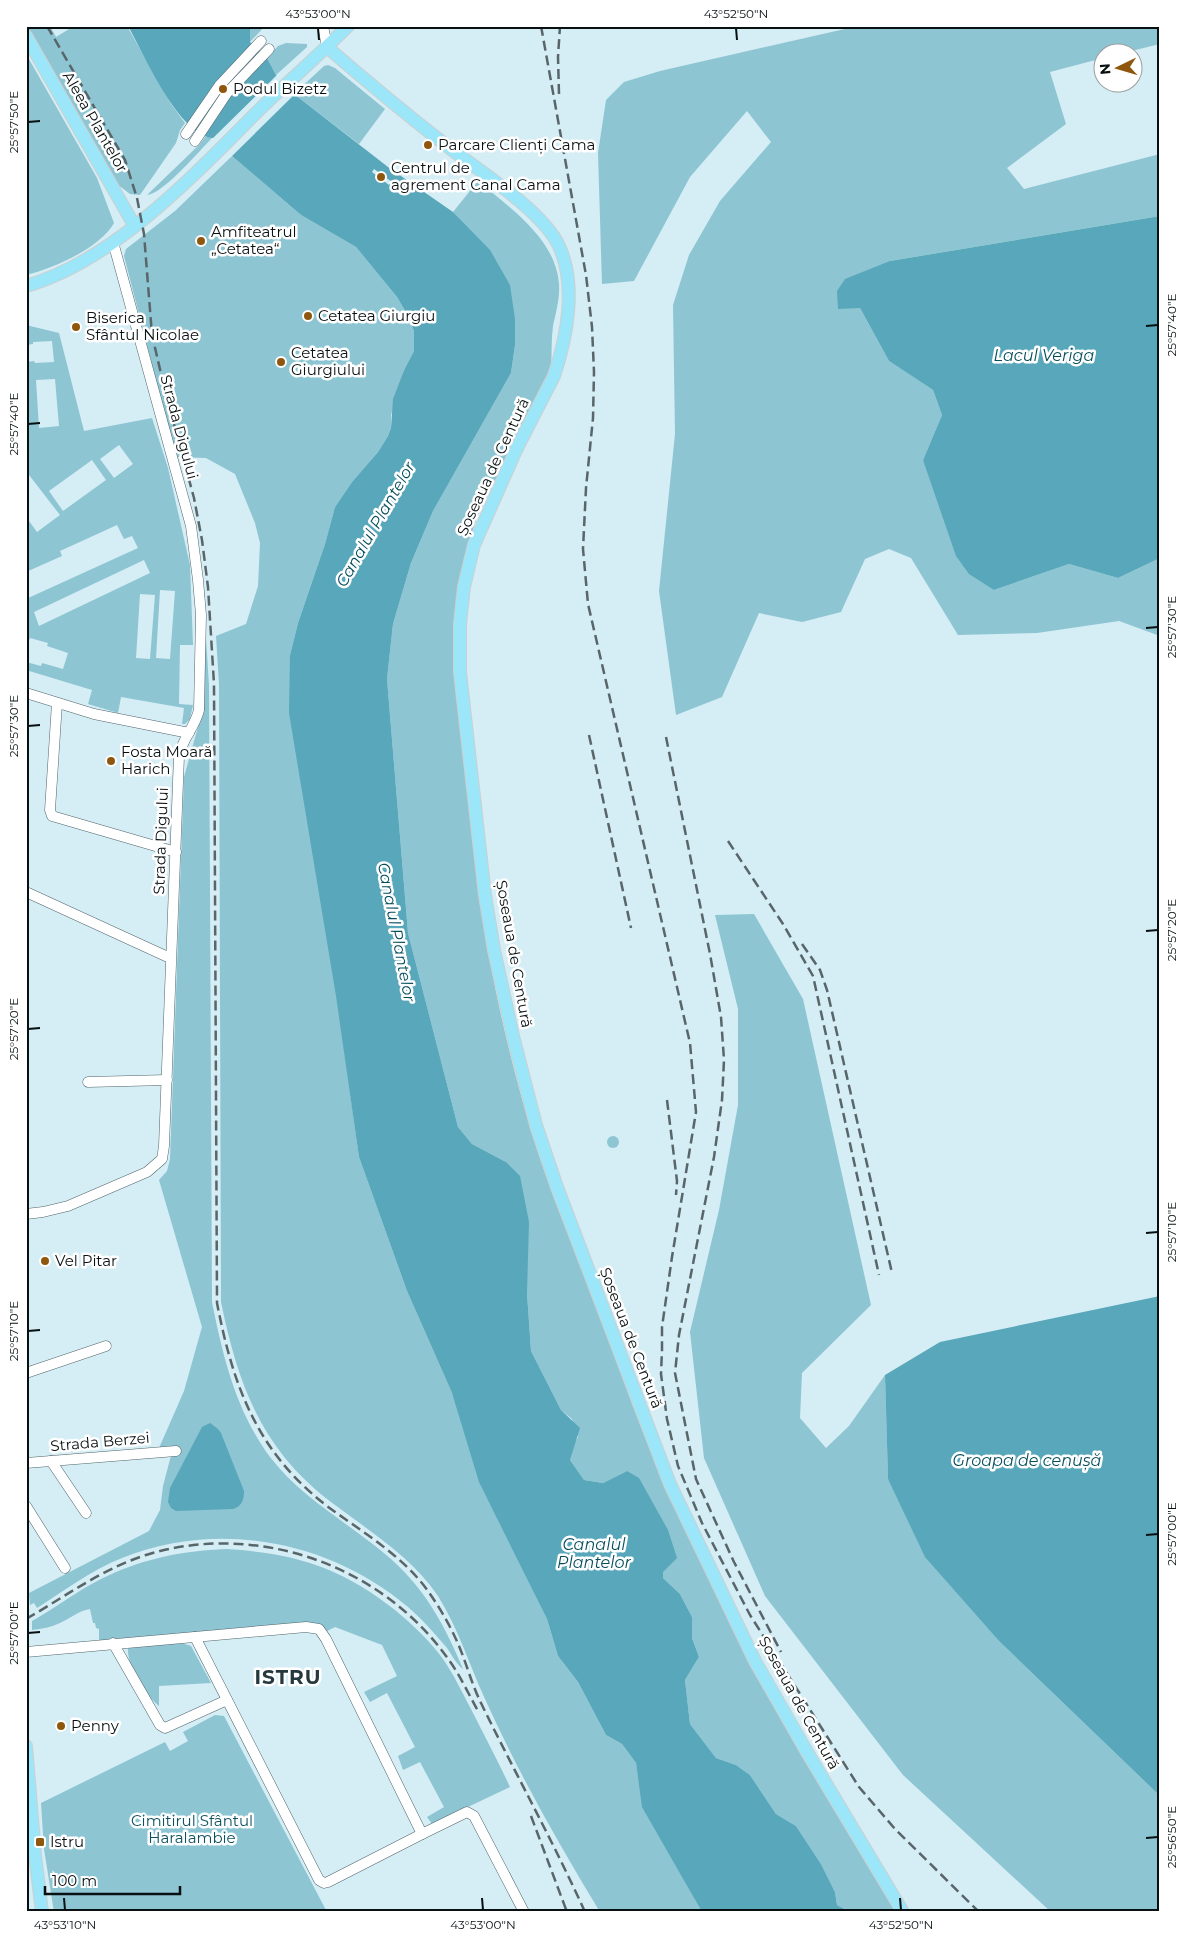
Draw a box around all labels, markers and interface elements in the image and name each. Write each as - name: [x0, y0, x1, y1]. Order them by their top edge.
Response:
- text: 43°53'00"N: [285, 6, 351, 21]
- text: 43°52'50"N: [704, 6, 768, 21]
- north arrow: [1094, 42, 1144, 92]
- text: N: [1096, 63, 1115, 76]
- street label: Aleea Plantelor: [59, 68, 132, 176]
- place label: Podul Bizetz: [233, 79, 327, 98]
- marker: Podul Bizetz: [217, 83, 229, 95]
- text: 25°57'50"E: [6, 91, 21, 153]
- place label: Parcare Clienți Cama: [438, 135, 595, 155]
- marker: Parcare Clienți Cama: [422, 139, 434, 151]
- place label: Centrul de agrement Canal Cama: [391, 158, 561, 194]
- marker: Centrul de agrement Canal Cama: [375, 171, 387, 183]
- place label: Amfiteatrul „Cetatea“: [211, 222, 297, 258]
- marker: Amfiteatrul „Cetatea“: [195, 235, 207, 247]
- text: 25°57'40"E: [1164, 293, 1179, 357]
- place label: Cetatea Giurgiu: [318, 306, 435, 325]
- place label: Biserica Sfântul Nicolae: [86, 308, 199, 344]
- marker: Cetatea Giurgiu: [302, 310, 314, 322]
- marker: Biserica Sfântul Nicolae: [70, 321, 82, 333]
- place label: Cetatea Giurgiului: [291, 343, 365, 379]
- water label: Lacul Veriga: [994, 346, 1095, 365]
- marker: Cetatea Giurgiului: [275, 356, 287, 368]
- street label: Strada Digului: [156, 373, 203, 481]
- text: 25°57'40"E: [6, 392, 21, 456]
- street label: Șoseaua de Centură: [452, 395, 534, 539]
- water label: Canalul Plantelor: [332, 458, 419, 590]
- text: 25°57'30"E: [1164, 596, 1179, 658]
- text: 25°57'30"E: [6, 695, 21, 757]
- place label: Fosta Moară Harich: [121, 742, 212, 778]
- marker: Fosta Moară Harich: [105, 755, 117, 767]
- street label: Strada Digului: [149, 787, 172, 895]
- water label: Canalul Plantelor: [374, 861, 419, 1004]
- street label: Șoseaua de Centură: [491, 879, 537, 1029]
- text: 25°57'20"E: [1164, 899, 1179, 961]
- text: 25°57'20"E: [6, 998, 21, 1060]
- text: 25°57'10"E: [1164, 1202, 1179, 1262]
- place label: Vel Pitar: [55, 1251, 117, 1270]
- marker: Vel Pitar: [39, 1255, 51, 1267]
- street label: Șoseaua de Centură: [595, 1265, 667, 1411]
- text: 25°57'10"E: [6, 1301, 21, 1361]
- street label: Strada Berzei: [50, 1428, 150, 1455]
- water label: Groapa de cenușă: [953, 1451, 1102, 1471]
- text: 25°57'00"E: [1164, 1502, 1179, 1566]
- water label: Canalul Plantelor: [557, 1535, 632, 1572]
- text: 25°57'00"E: [6, 1601, 21, 1665]
- street label: Șoseaua de Centură: [754, 1633, 844, 1773]
- district label: ISTRU: [255, 1665, 321, 1689]
- place label: Penny: [71, 1716, 120, 1735]
- marker: Penny: [55, 1720, 67, 1732]
- text: 25°56'50"E: [1164, 1806, 1179, 1868]
- park label: Cimitirul Sfântul Haralambie: [131, 1811, 253, 1847]
- place label: Istru: [50, 1832, 84, 1851]
- marker: Istru: [34, 1836, 46, 1848]
- scale bar: [45, 1863, 180, 1895]
- text: 100 m: [52, 1871, 97, 1890]
- text: 43°53'10"N: [34, 1917, 96, 1932]
- text: 43°53'00"N: [450, 1917, 516, 1932]
- text: 43°52'50"N: [869, 1917, 933, 1932]

